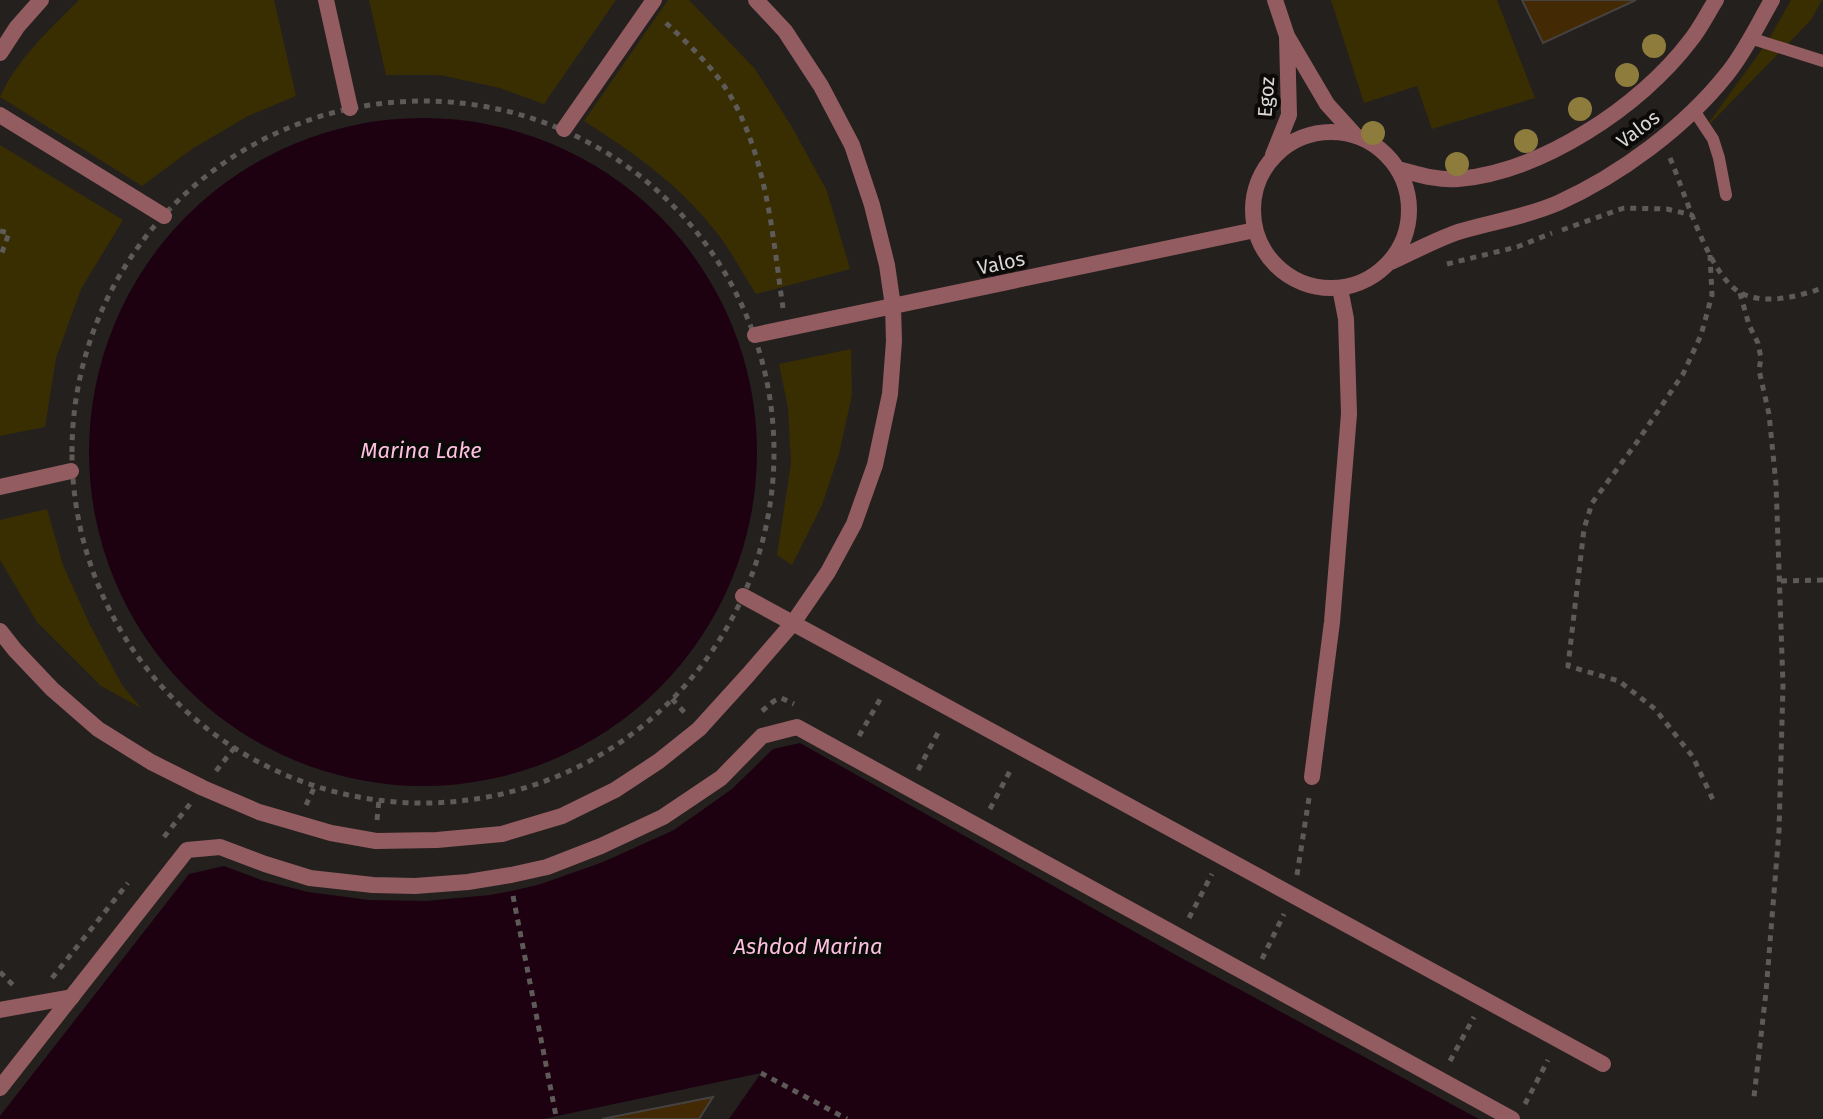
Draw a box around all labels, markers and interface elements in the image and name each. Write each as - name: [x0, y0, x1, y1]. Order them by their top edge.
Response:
- street label: Egoz: [1253, 76, 1279, 118]
- street label: Valos: [1612, 105, 1664, 153]
- street label: Valos: [975, 246, 1027, 280]
- water label: Marina Lake: [360, 437, 482, 464]
- water label: Ashdod Marina: [733, 933, 882, 960]

